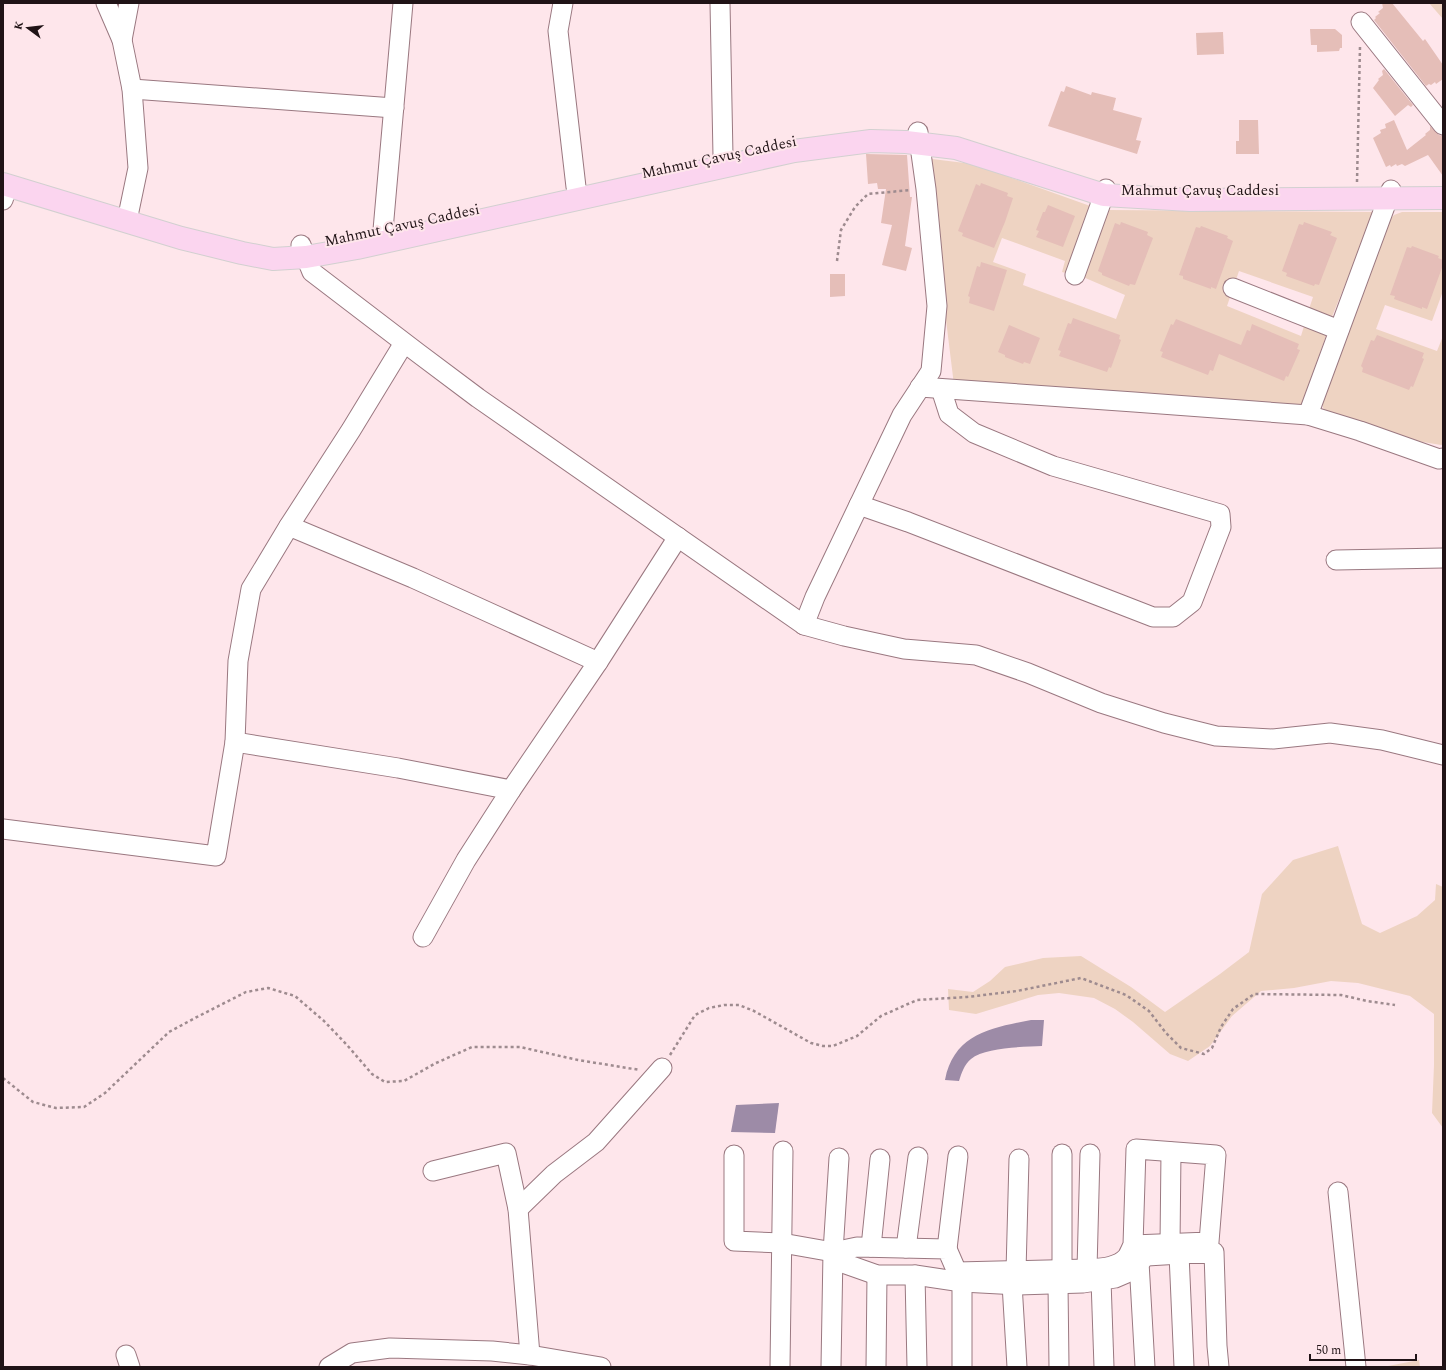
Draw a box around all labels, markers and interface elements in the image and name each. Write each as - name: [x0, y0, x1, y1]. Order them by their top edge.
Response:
- north arrow: [8, 8, 48, 48]
- text: K: [10, 19, 28, 32]
- street label: Mahmut Çavuş Caddesi: [639, 130, 799, 185]
- street label: Mahmut Çavuş Caddesi: [1121, 179, 1279, 202]
- street label: Mahmut Çavuş Caddesi: [322, 198, 482, 253]
- scale bar: [1310, 1336, 1416, 1362]
- text: 50 m: [1316, 1341, 1341, 1360]

